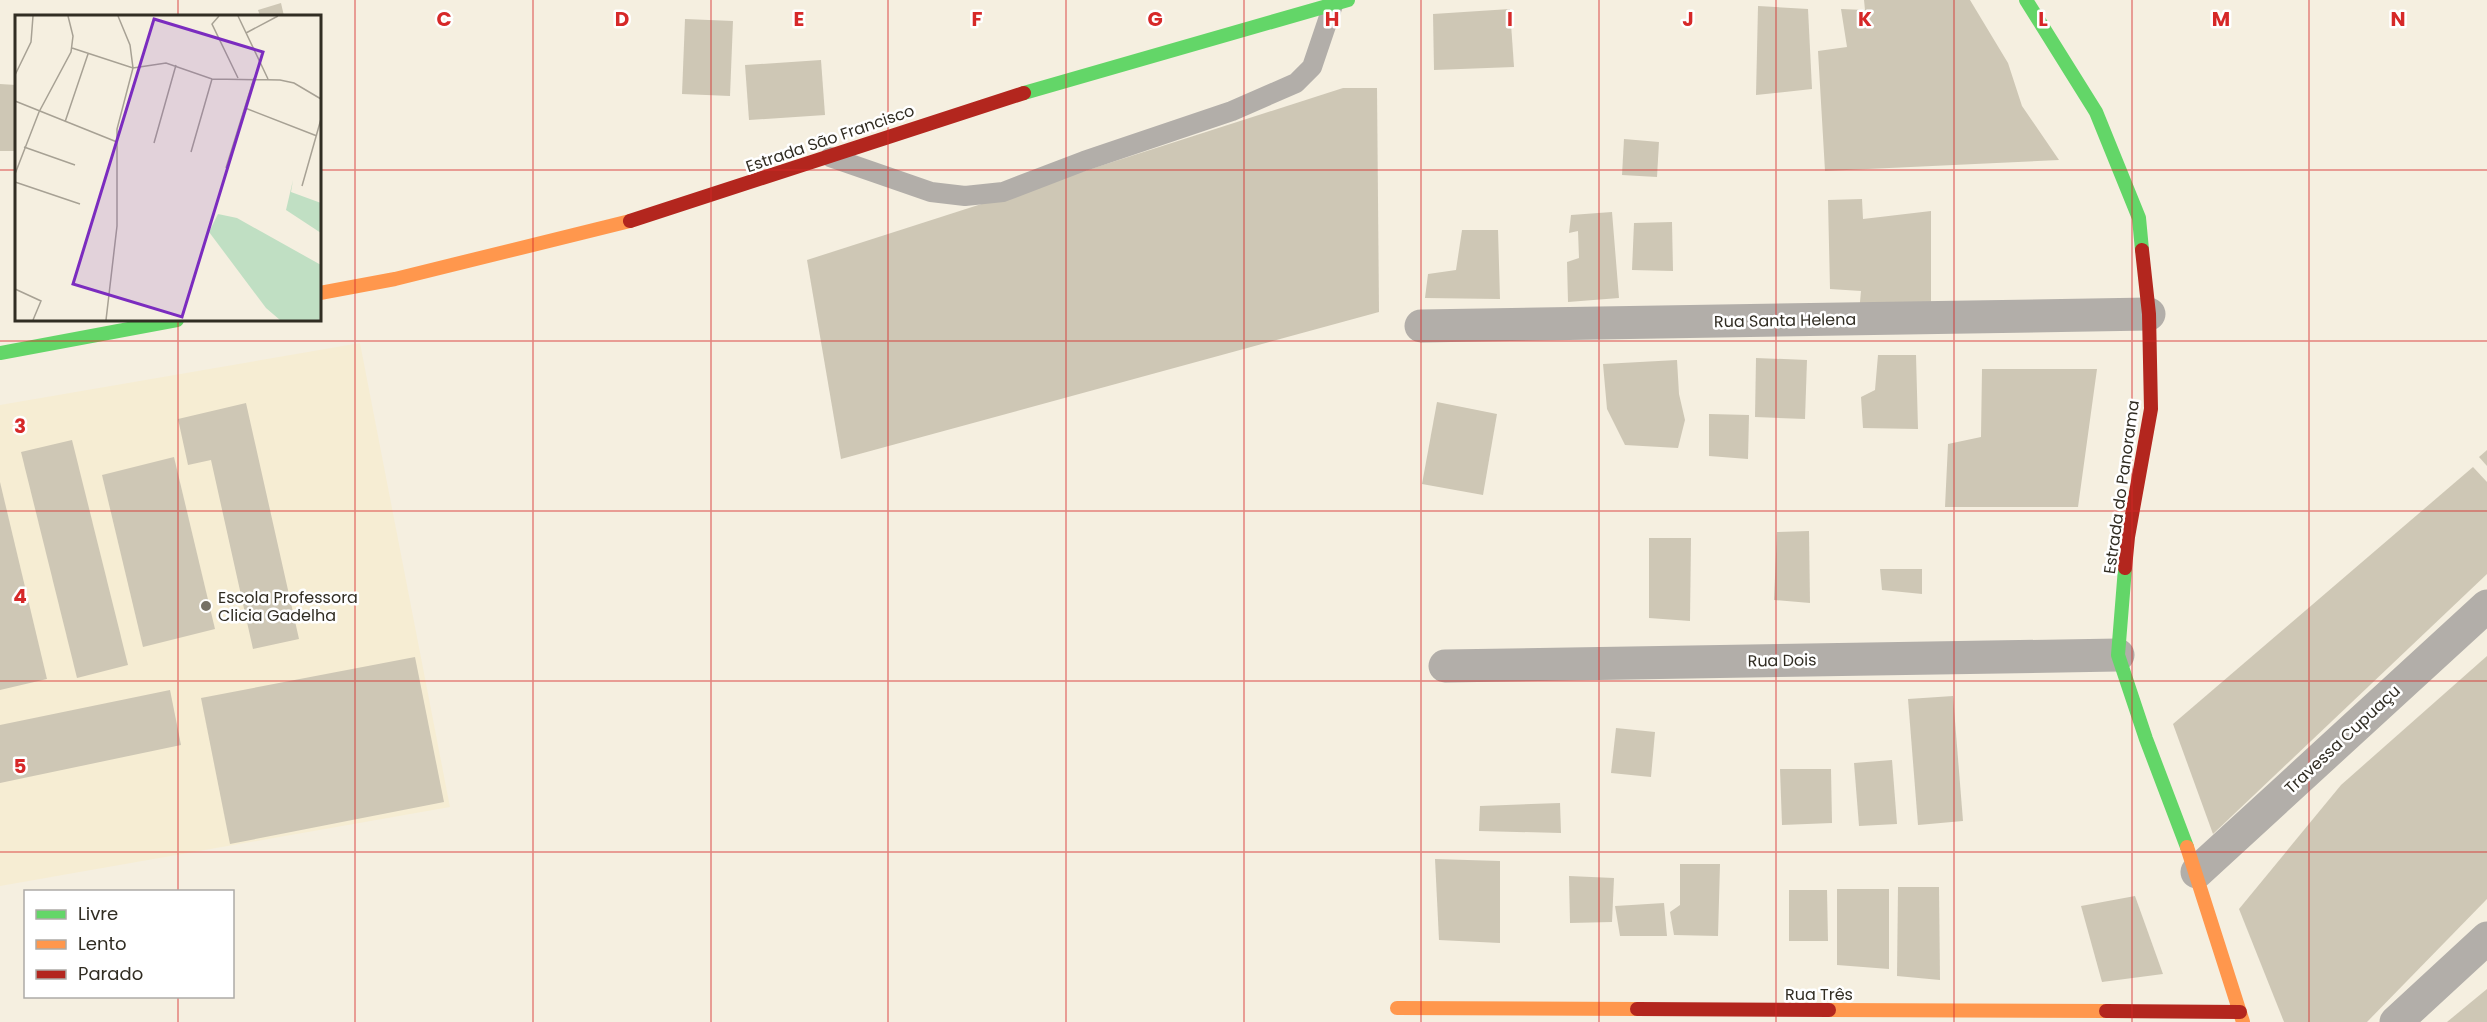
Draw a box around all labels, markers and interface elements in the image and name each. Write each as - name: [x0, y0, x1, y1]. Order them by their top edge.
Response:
- text: C: [436, 5, 452, 33]
- text: D: [615, 5, 629, 33]
- text: E: [794, 5, 804, 33]
- text: F: [972, 5, 983, 33]
- text: G: [1147, 5, 1163, 33]
- text: H: [1325, 5, 1339, 33]
- text: I: [1507, 5, 1513, 33]
- text: J: [1682, 5, 1694, 33]
- text: K: [1858, 5, 1872, 33]
- text: L: [2038, 5, 2048, 33]
- text: M: [2212, 5, 2230, 33]
- text: N: [2390, 5, 2406, 33]
- inset map: [15, 15, 321, 321]
- street label: Estrada São Francisco: [743, 99, 918, 178]
- street label: Rua Santa Helena: [1714, 308, 1856, 333]
- street label: Estrada do Panorama: [2098, 399, 2145, 575]
- text: 3: [14, 412, 26, 440]
- text: 4: [13, 582, 27, 610]
- place label: Escola Professora Clicia Gadelha: [218, 586, 358, 627]
- marker: Escola Professora Clicia Gadelha: [199, 599, 213, 613]
- street label: Rua Dois: [1747, 648, 1817, 673]
- street label: Travessa Cupuaçu: [2279, 680, 2405, 799]
- text: 5: [14, 752, 27, 780]
- legend: [24, 890, 234, 998]
- text: Livre: [78, 901, 118, 926]
- text: Lento: [78, 931, 127, 956]
- text: Parado: [78, 961, 143, 986]
- street label: Rua Três: [1785, 983, 1853, 1006]

